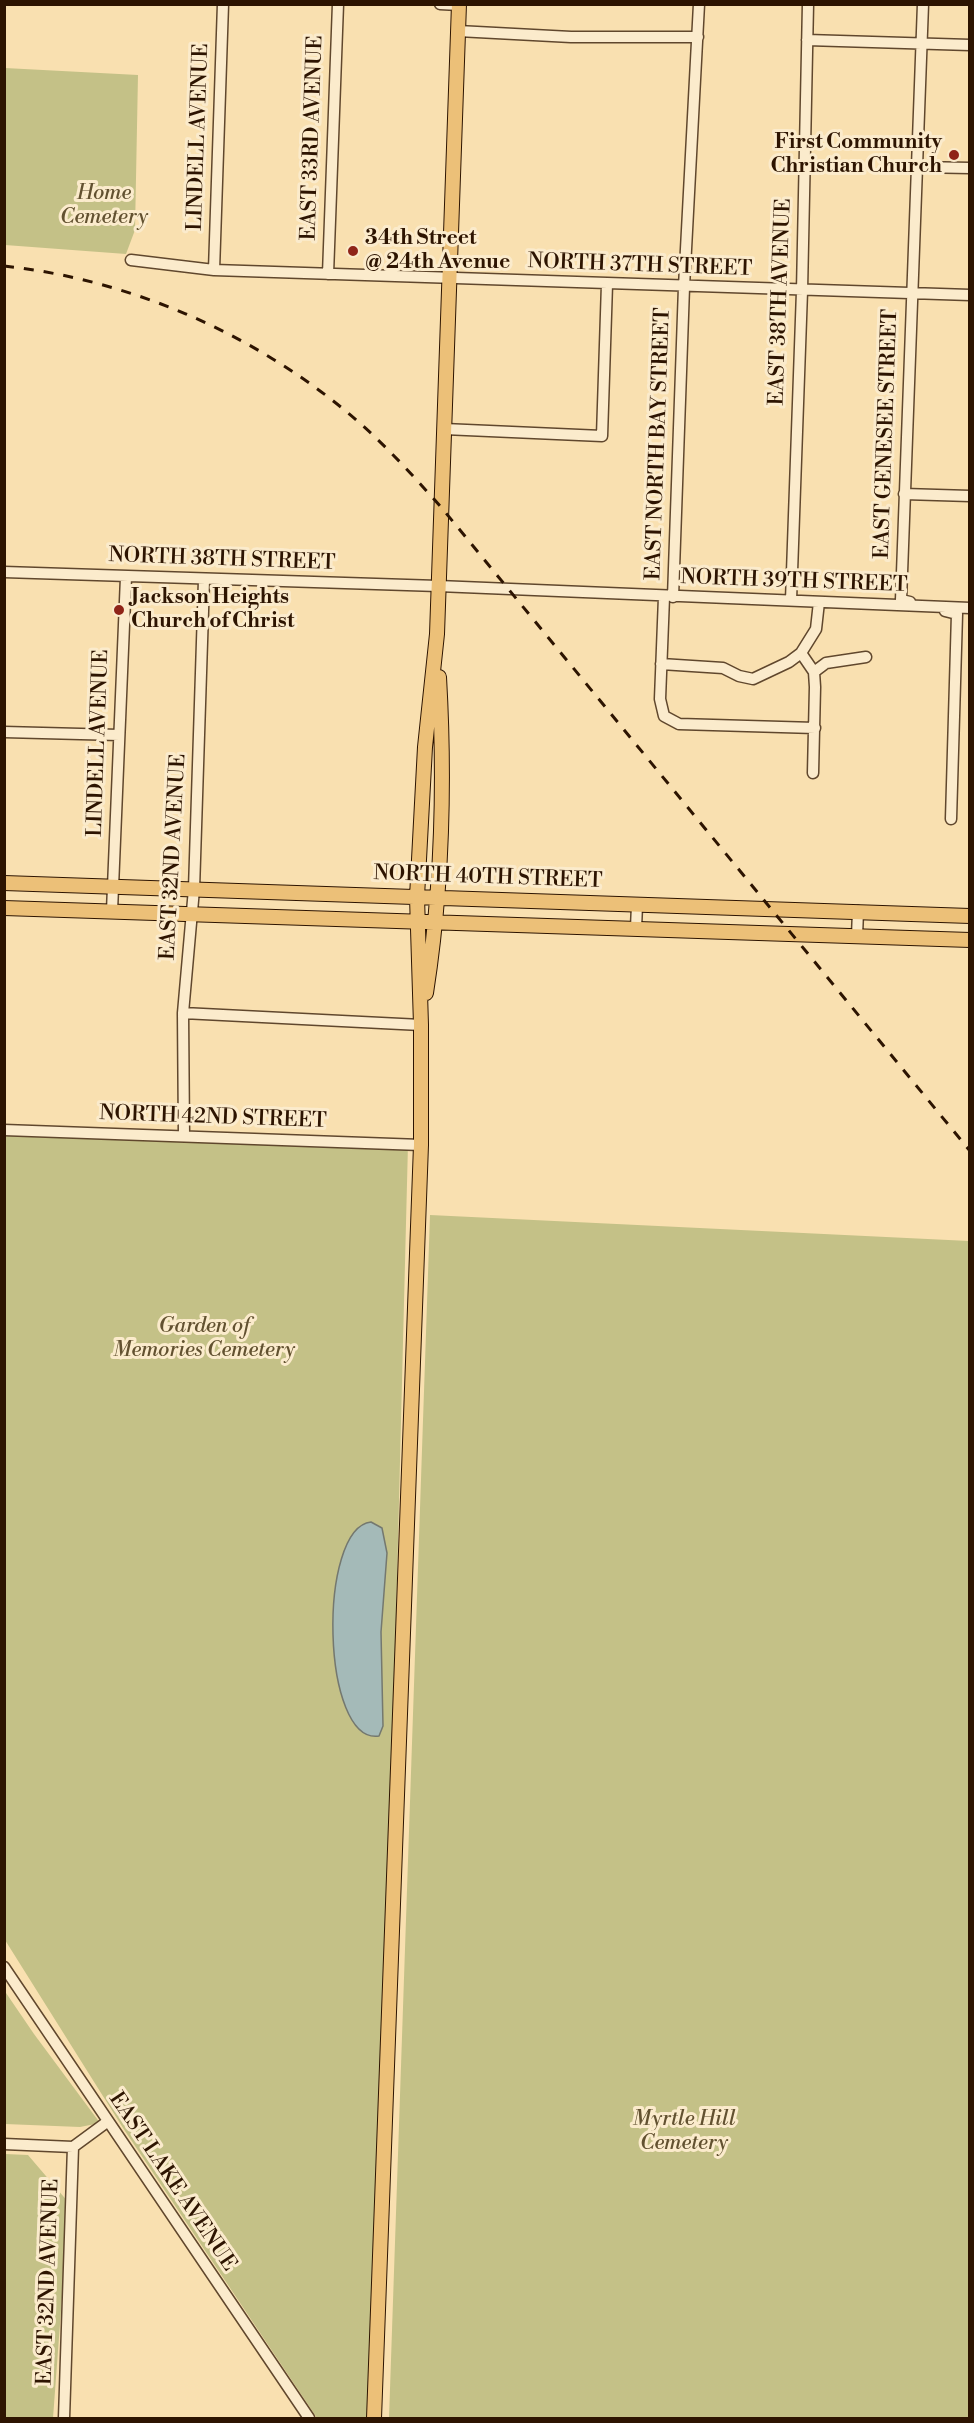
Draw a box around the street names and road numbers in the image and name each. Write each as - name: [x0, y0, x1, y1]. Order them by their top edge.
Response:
- street label: EAST 33RD AVENUE: [297, 35, 329, 241]
- street label: LINDELL AVENUE: [183, 43, 215, 231]
- street label: EAST 38TH AVENUE: [765, 198, 797, 406]
- street label: NORTH 37TH STREET: [527, 249, 753, 283]
- street label: EAST NORTH BAY STREET: [642, 307, 676, 581]
- street label: EAST GENESEE STREET: [870, 309, 904, 559]
- street label: NORTH 38TH STREET: [108, 543, 336, 577]
- street label: NORTH 39TH STREET: [680, 565, 908, 599]
- street label: LINDELL AVENUE: [83, 649, 115, 837]
- street label: EAST 32ND AVENUE: [156, 753, 192, 961]
- street label: NORTH 40TH STREET: [373, 861, 603, 895]
- street label: NORTH 42ND STREET: [99, 1101, 327, 1135]
- street label: EAST LAKE AVENUE: [103, 2088, 241, 2276]
- street label: EAST 32ND AVENUE: [33, 2178, 65, 2386]

